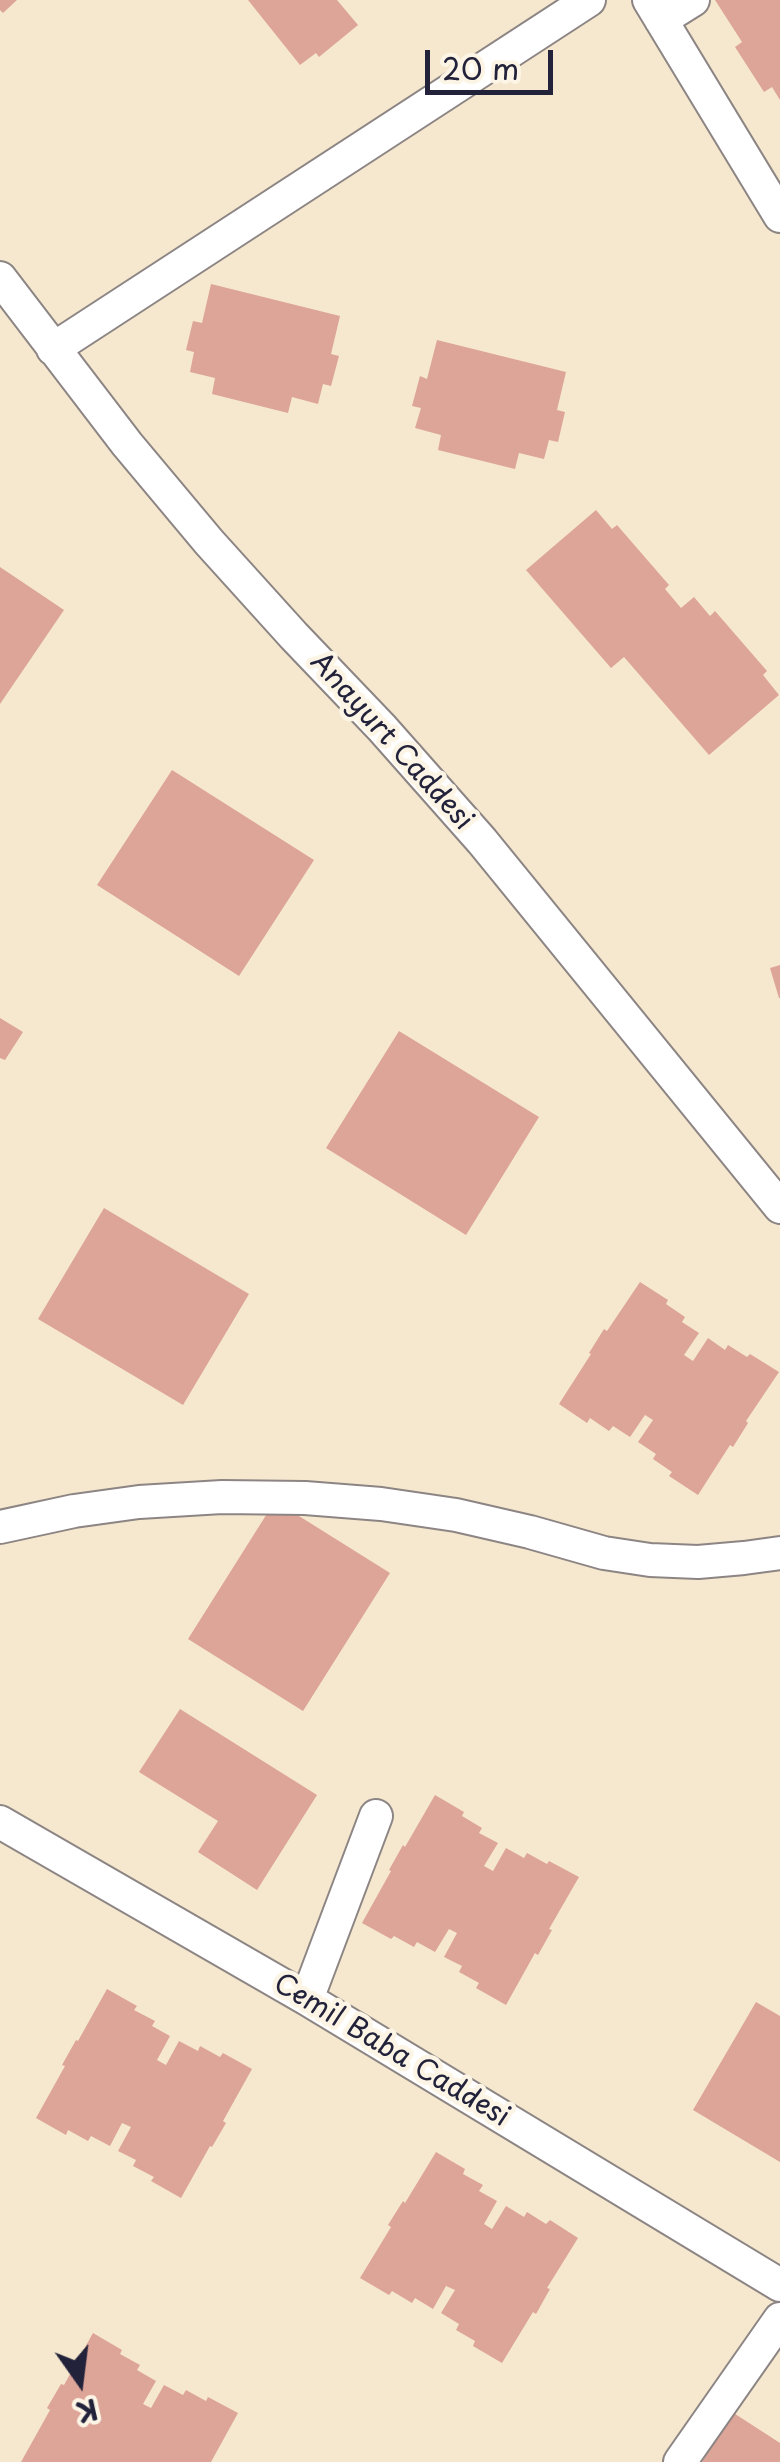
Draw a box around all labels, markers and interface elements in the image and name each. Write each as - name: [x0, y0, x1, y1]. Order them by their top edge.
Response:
- scale bar: [430, 30, 558, 92]
- text: 20 m: [442, 45, 519, 90]
- street label: Anayurt Caddesi: [303, 646, 479, 838]
- street label: Cemil Baba Caddesi: [267, 1967, 515, 2135]
- north arrow: [30, 2332, 130, 2432]
- text: K: [72, 2388, 103, 2435]

